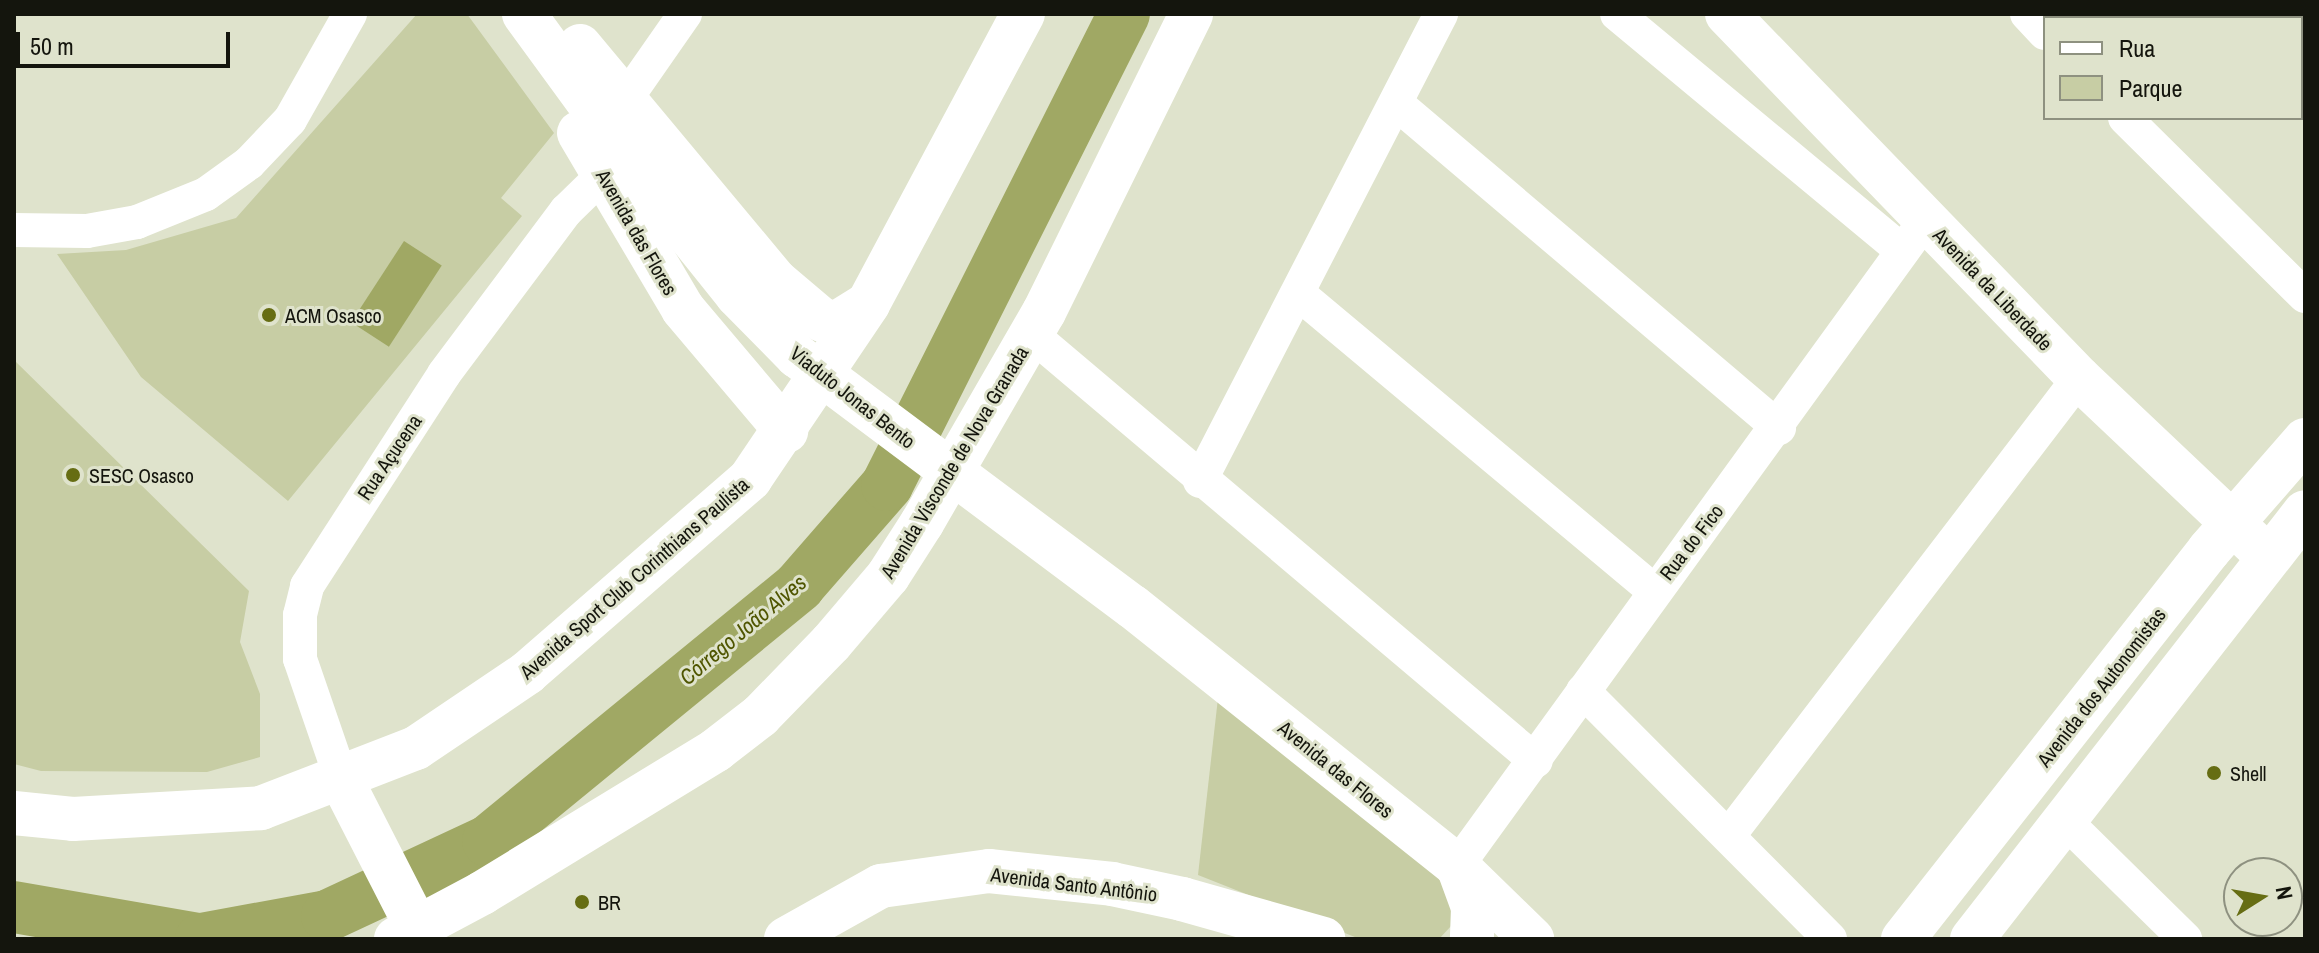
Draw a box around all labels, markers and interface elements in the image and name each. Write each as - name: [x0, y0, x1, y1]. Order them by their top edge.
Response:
- scale bar: [20, 16, 234, 66]
- legend: [2043, 16, 2303, 120]
- text: 50 m: [30, 30, 74, 62]
- text: Rua: [2119, 32, 2155, 64]
- text: Parque: [2119, 72, 2182, 104]
- street label: Avenida das Flores: [591, 165, 683, 299]
- street label: Avenida da Liberdade: [1928, 223, 2058, 355]
- place label: ACM Osasco: [285, 303, 382, 327]
- marker: ACM Osasco: [260, 306, 278, 324]
- street label: Viaduto Jonas Bento: [786, 341, 920, 453]
- street label: Avenida Visconde de Nova Granada: [875, 342, 1033, 582]
- street label: Rua Açucena: [352, 409, 426, 505]
- place label: SESC Osasco: [89, 463, 194, 487]
- marker: SESC Osasco: [64, 466, 82, 484]
- street label: Avenida Sport Club Corinthians Paulista: [515, 472, 753, 684]
- street label: Rua do Fico: [1654, 499, 1728, 585]
- water label: Córrego João Alves: [674, 569, 812, 691]
- street label: Avenida dos Autonomistas: [2031, 602, 2171, 772]
- street label: Avenida das Flores: [1274, 715, 1398, 823]
- place label: Shell: [2230, 761, 2266, 785]
- marker: Shell: [2205, 764, 2223, 782]
- north arrow: [2223, 857, 2303, 937]
- street label: Avenida Santo Antônio: [989, 862, 1159, 906]
- text: N: [2269, 884, 2301, 902]
- place label: BR: [598, 890, 621, 914]
- marker: BR: [573, 893, 591, 911]

